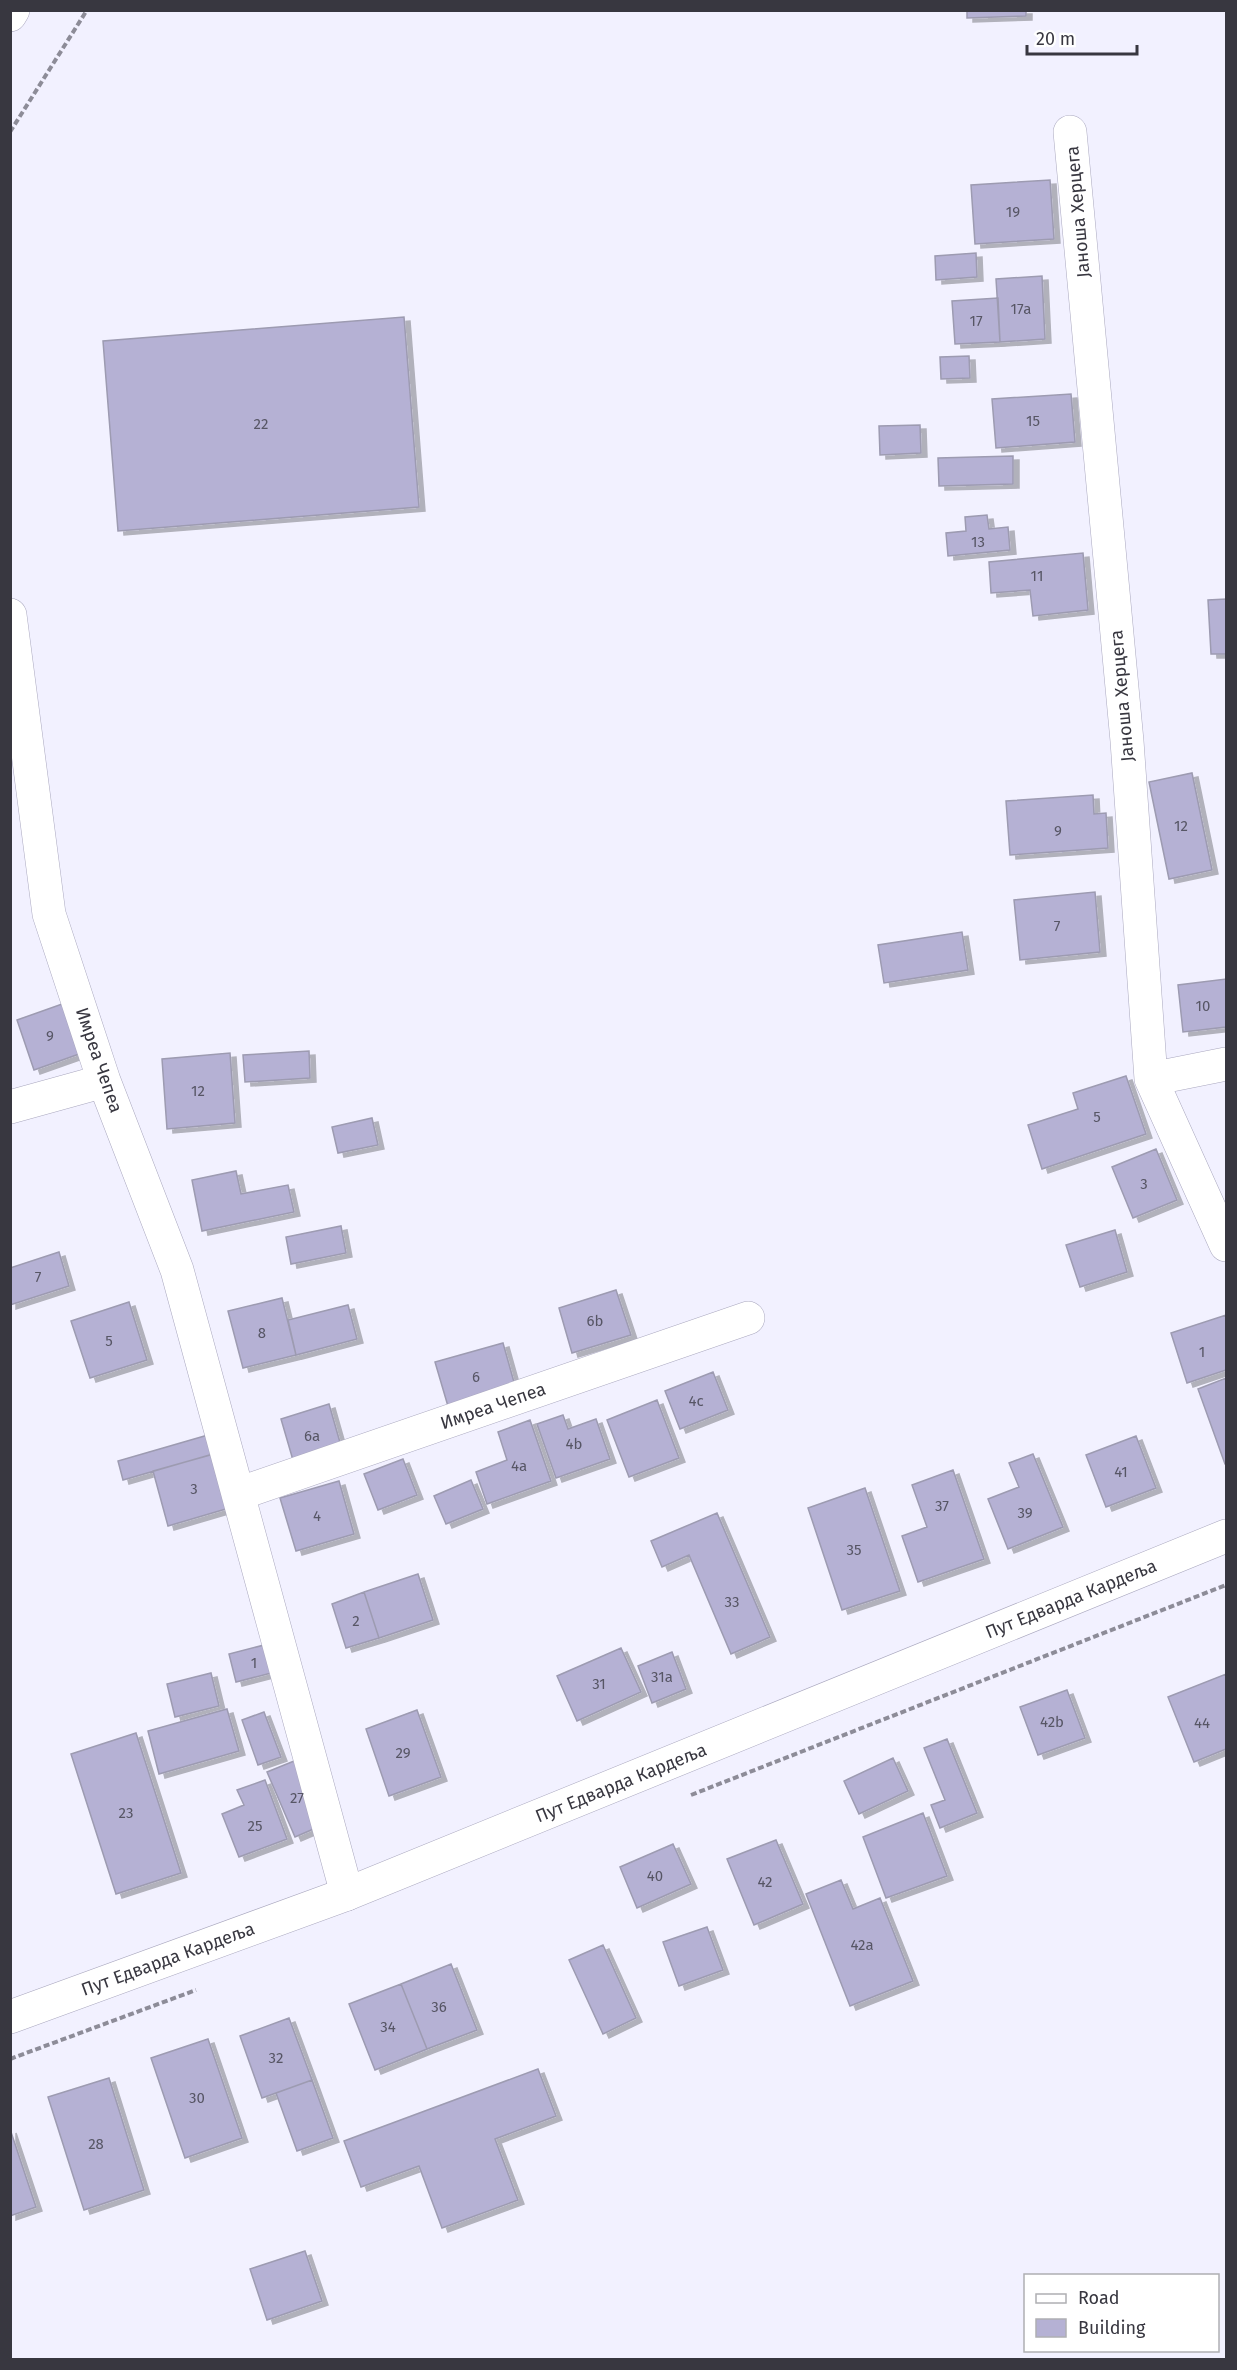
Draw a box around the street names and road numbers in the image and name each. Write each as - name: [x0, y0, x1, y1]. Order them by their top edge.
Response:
- street label: Јаноша Херцега: [1061, 145, 1095, 279]
- street label: Јаноша Херцега: [1105, 629, 1139, 763]
- street label: Имреа Чепеа: [71, 1004, 127, 1116]
- street label: Имреа Чепеа: [437, 1378, 549, 1434]
- street label: Пут Едварда Кардеља: [982, 1555, 1160, 1643]
- street label: Пут Едварда Кардеља: [532, 1739, 710, 1827]
- street label: Пут Едварда Кардеља: [78, 1917, 258, 2001]

